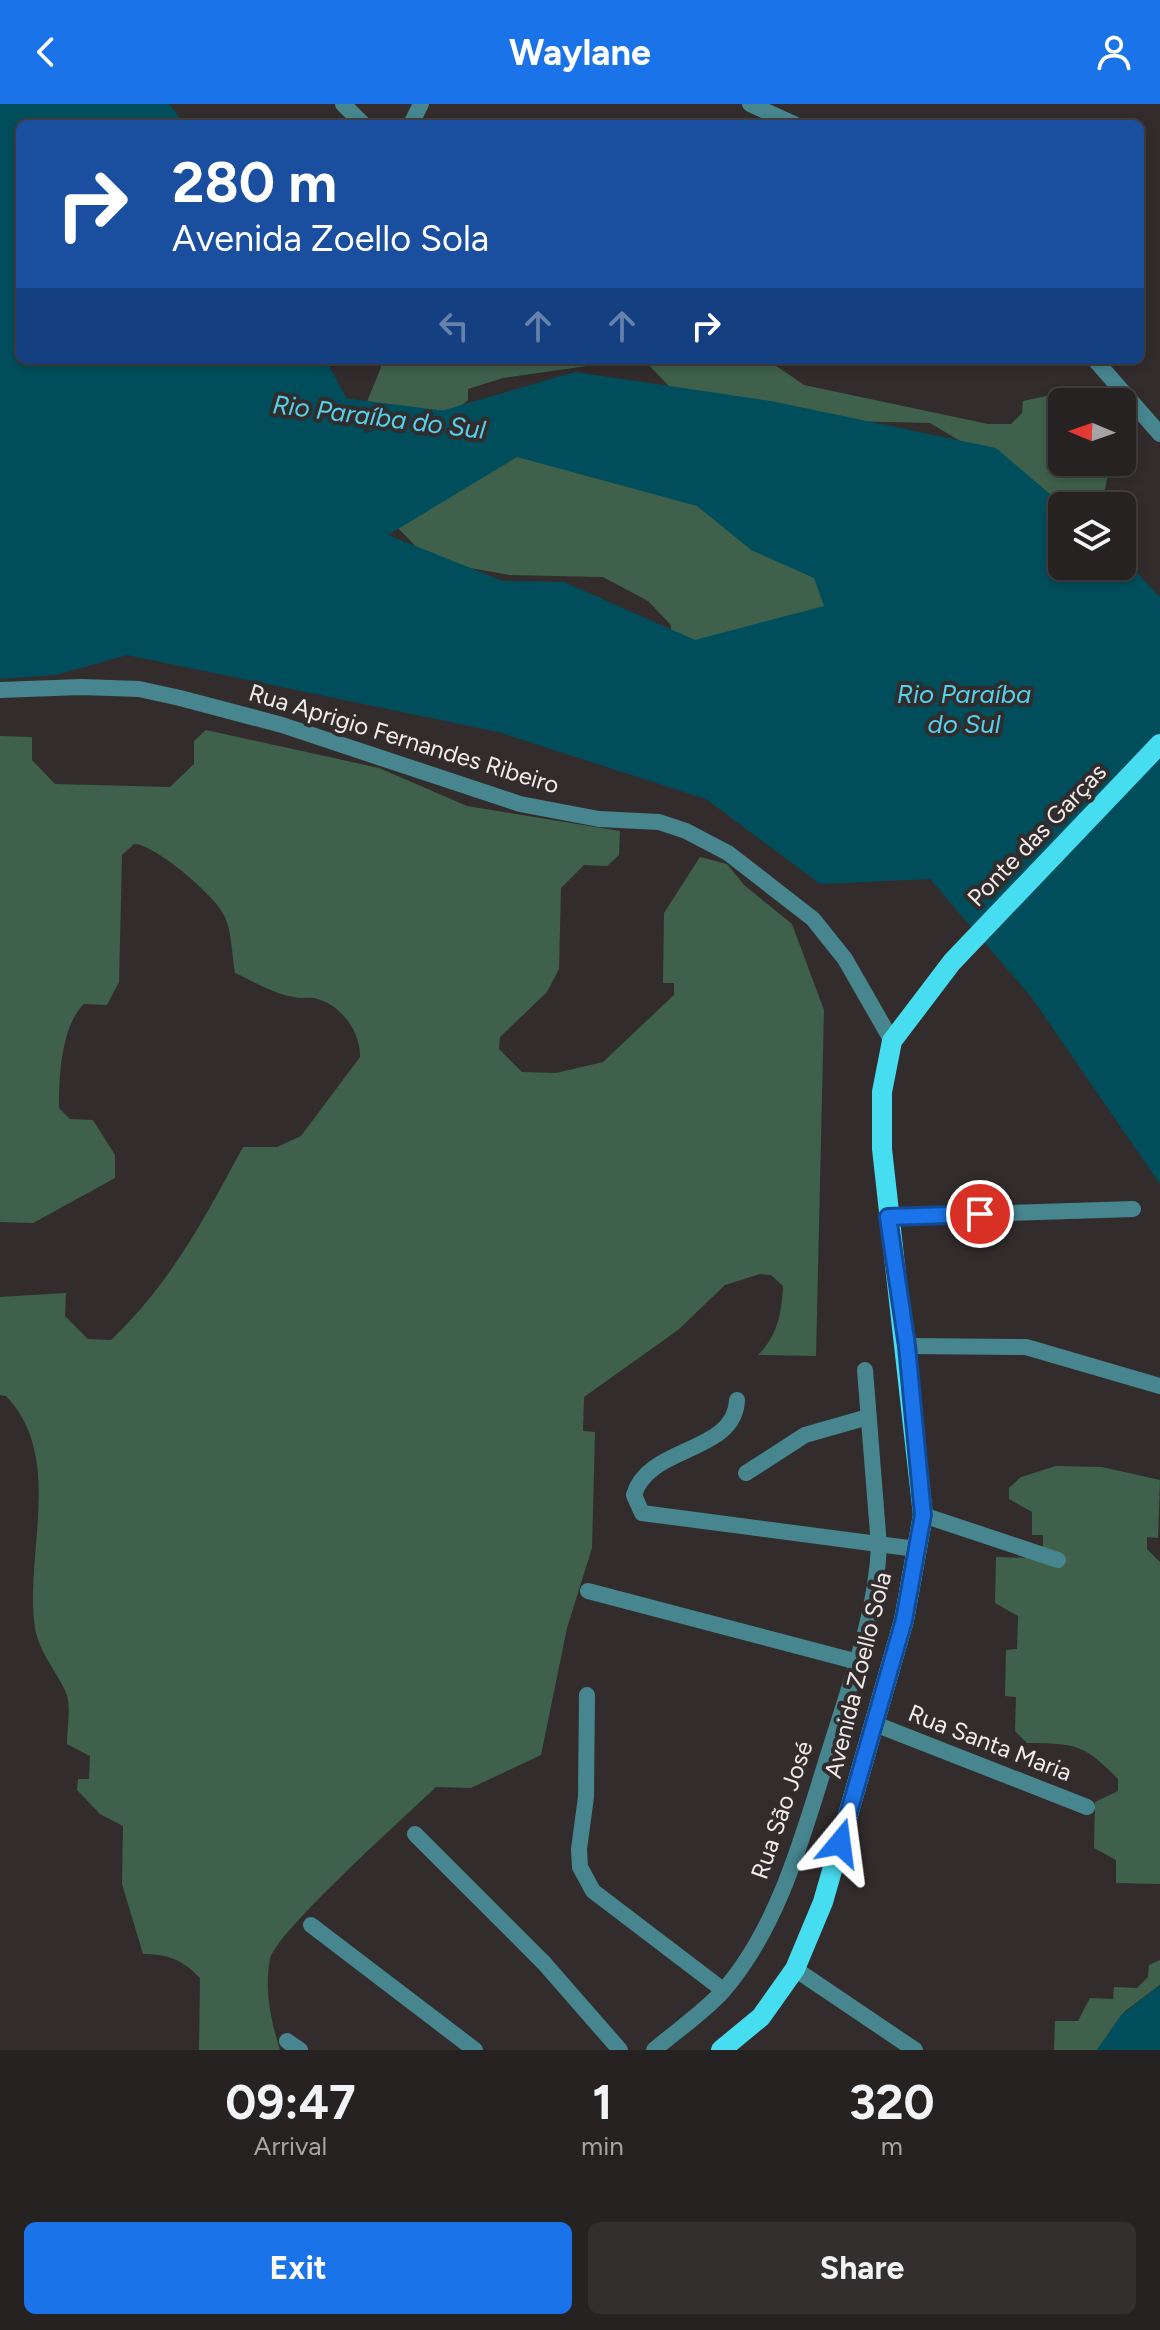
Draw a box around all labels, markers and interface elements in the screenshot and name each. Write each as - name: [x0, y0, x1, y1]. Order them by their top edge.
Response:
- icon: back: [24, 30, 68, 74]
- icon: person: [1092, 30, 1136, 74]
- text: Waylane: [509, 31, 651, 74]
- text: 280 m: [172, 149, 337, 216]
- icon: right: [40, 152, 144, 256]
- text: Avenida Zoello Sola: [172, 217, 489, 260]
- icon: left: [432, 304, 476, 348]
- icon: ahead: [516, 304, 560, 348]
- icon: ahead: [600, 304, 644, 348]
- icon: right: [684, 304, 728, 348]
- water label: Rio Paraíba do Sul: [271, 388, 487, 446]
- north arrow: [1048, 388, 1136, 476]
- map controls: [1048, 388, 1136, 580]
- button: layers: [1048, 492, 1136, 580]
- street label: Rua Aprigio Fernandes Ribeiro: [245, 677, 563, 800]
- water label: Rio Paraíba do Sul: [897, 678, 1031, 740]
- street label: Ponte das Garças: [961, 757, 1112, 912]
- pin: [946, 1180, 1014, 1248]
- icon: arrive: [958, 1192, 1002, 1236]
- street label: Avenida Zoello Sola: [818, 1569, 897, 1781]
- street label: Rua Santa Maria: [904, 1698, 1076, 1787]
- street label: Rua São José: [744, 1737, 819, 1883]
- position arrow: [798, 1801, 882, 1885]
- text: 09:47: [225, 2073, 356, 2131]
- text: 1: [592, 2073, 613, 2131]
- text: 320: [849, 2073, 935, 2131]
- text: Arrival: [254, 2130, 327, 2162]
- text: min: [581, 2130, 624, 2162]
- text: m: [881, 2130, 903, 2162]
- button: Exit: [24, 2222, 572, 2314]
- button: Share: [588, 2222, 1136, 2314]

